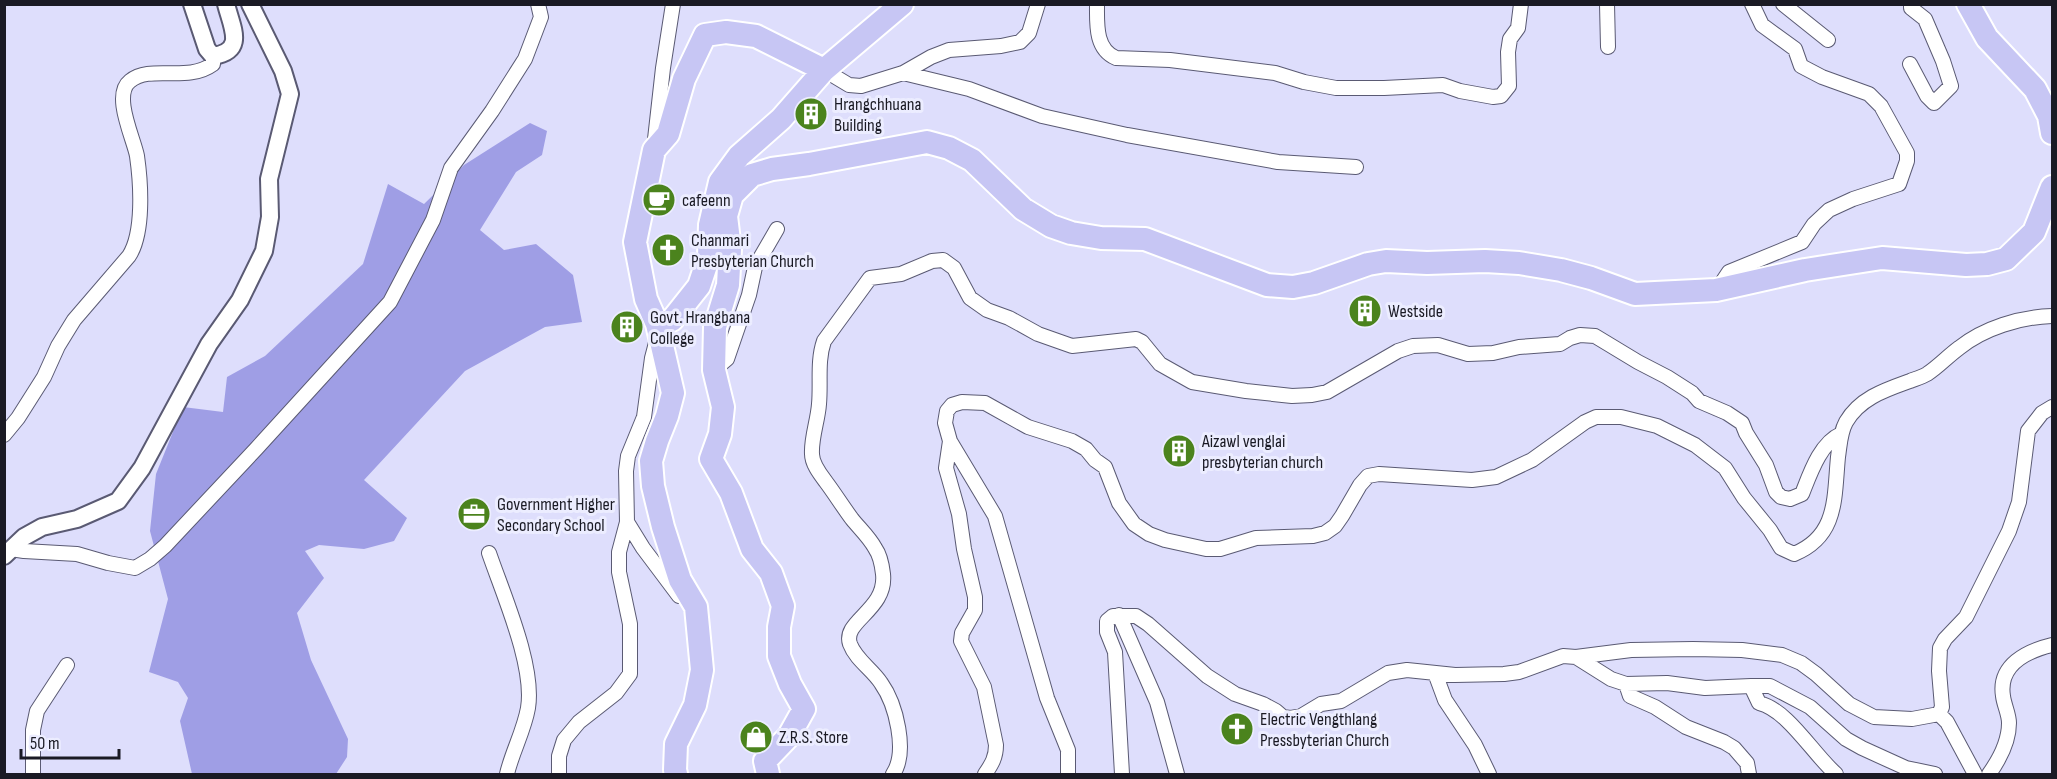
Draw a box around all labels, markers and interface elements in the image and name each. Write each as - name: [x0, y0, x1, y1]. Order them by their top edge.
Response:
- place label: Hrangchhuana Building: [834, 94, 922, 136]
- building icon: Hrangchhuana Building: [793, 96, 829, 132]
- cafe icon: cafeenn: [641, 182, 677, 218]
- place label: cafeenn: [682, 190, 731, 211]
- place label: Chanmari Presbyterian Church: [691, 230, 814, 272]
- church icon: Chanmari Presbyterian Church: [650, 232, 686, 268]
- building icon: Westside: [1347, 293, 1383, 329]
- place label: Westside: [1388, 301, 1443, 322]
- place label: Govt. Hrangbana College: [650, 307, 750, 349]
- building icon: Govt. Hrangbana College: [609, 309, 645, 345]
- place label: Aizawl venglai presbyterian church: [1201, 431, 1323, 473]
- building icon: Aizawl venglai presbyterian church: [1161, 433, 1197, 469]
- place label: Government Higher Secondary School: [497, 494, 615, 536]
- office icon: Government Higher Secondary School: [456, 496, 492, 532]
- place label: Electric Vengthlang Pressbyterian Church: [1260, 709, 1389, 751]
- church icon: Electric Vengthlang Pressbyterian Church: [1219, 711, 1255, 747]
- shop icon: Z.R.S. Store: [738, 719, 774, 755]
- scale bar: [21, 722, 118, 760]
- place label: Z.R.S. Store: [779, 727, 848, 748]
- text: 50 m: [30, 733, 60, 754]

